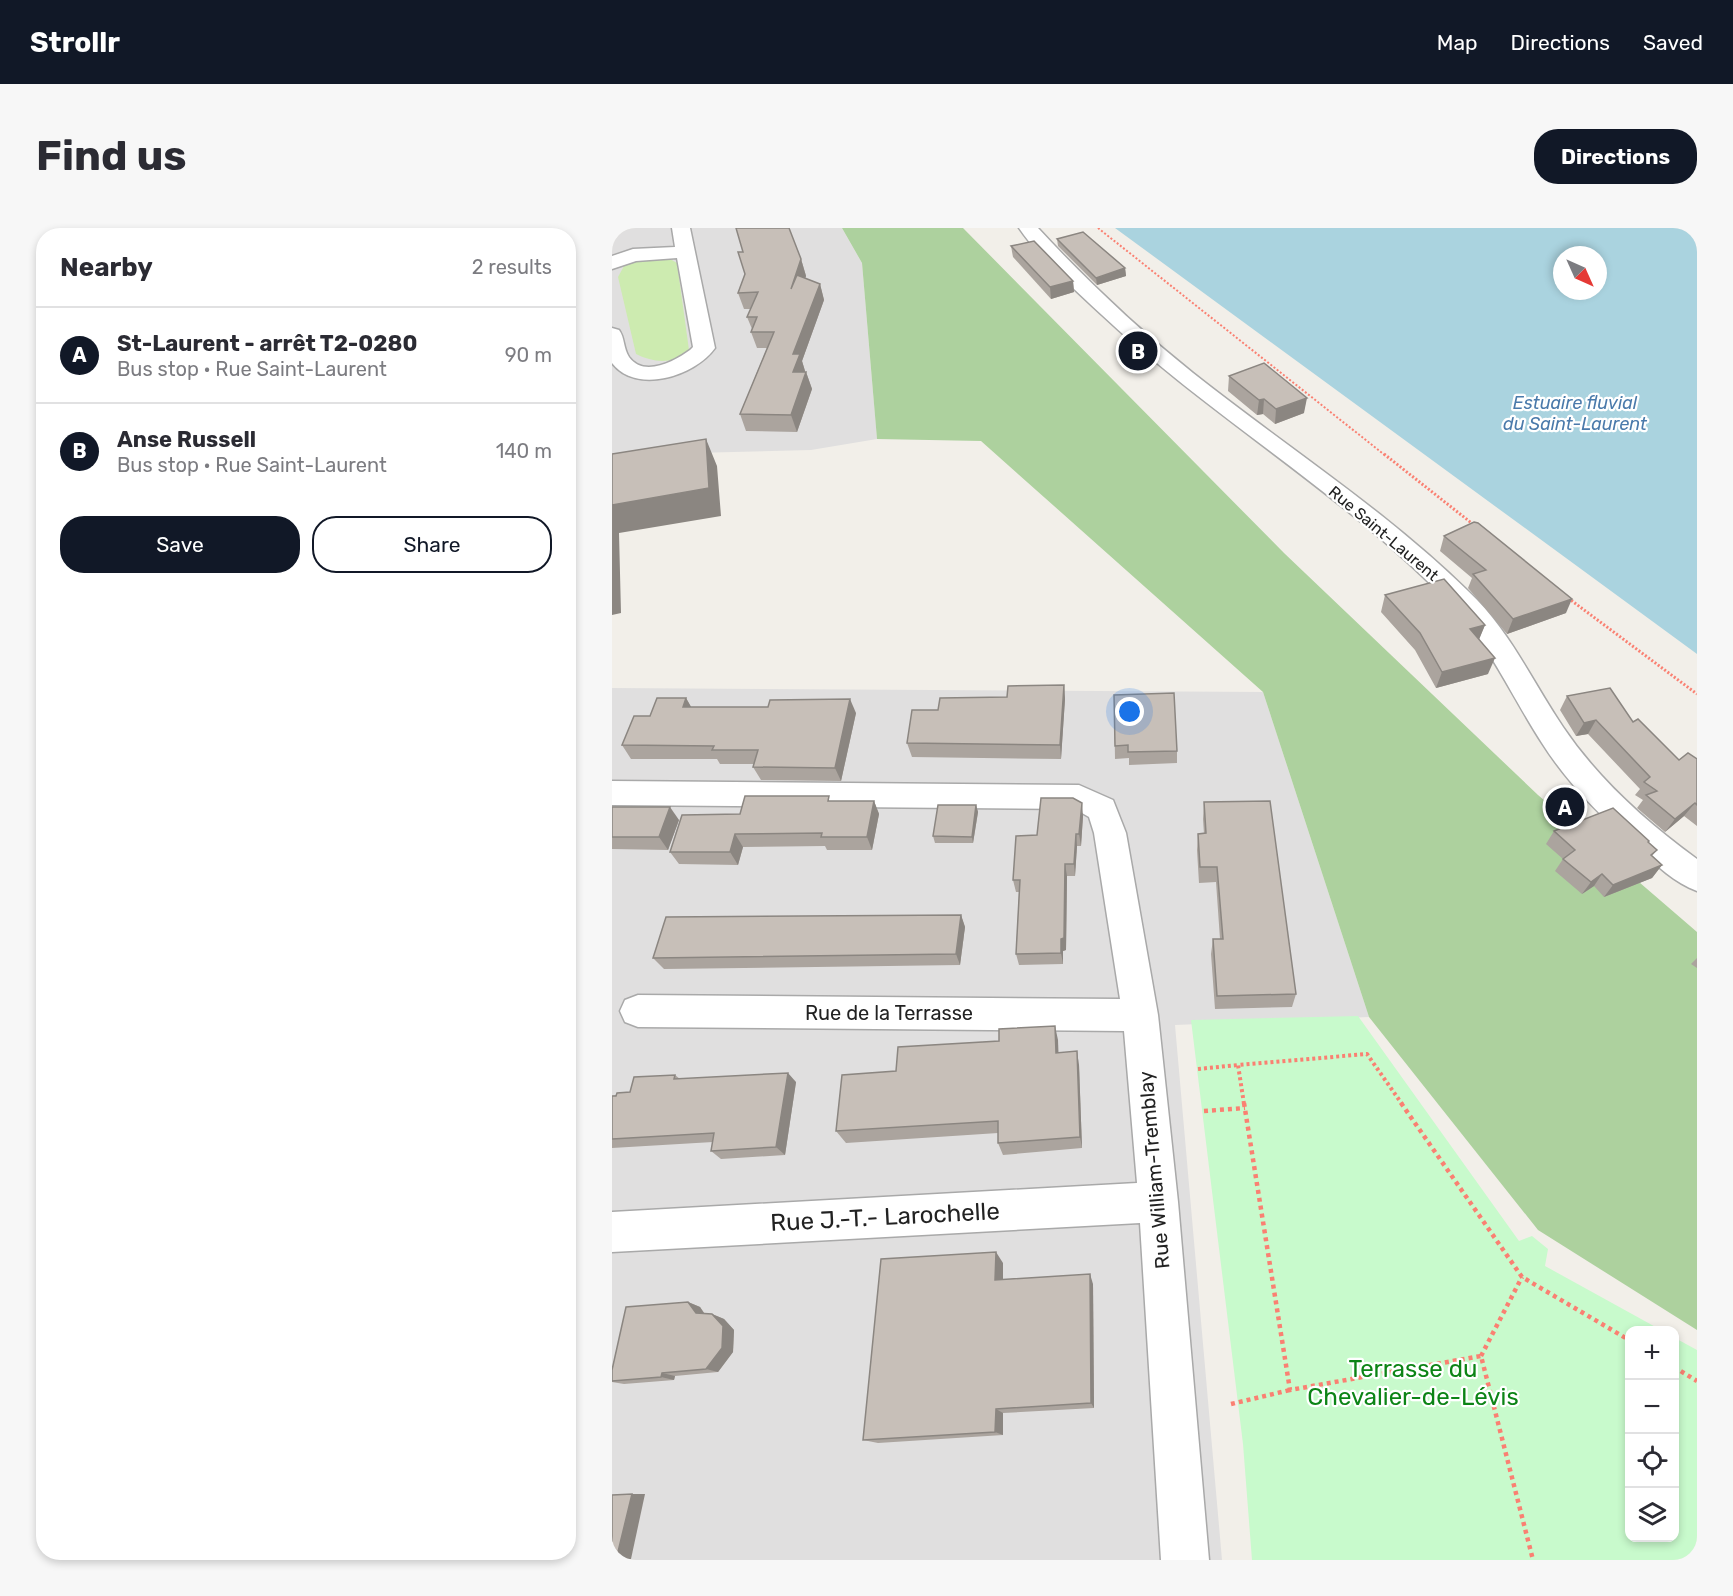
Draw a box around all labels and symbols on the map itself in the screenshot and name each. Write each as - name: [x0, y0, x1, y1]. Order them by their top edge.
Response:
- north arrow: [1553, 246, 1607, 300]
- pin: B: [1118, 328, 1158, 374]
- water label: Estuaire fluvial du Saint-Laurent: [1503, 392, 1648, 435]
- street label: Rue Saint-Laurent: [1325, 482, 1442, 585]
- your location: [1115, 697, 1144, 726]
- pin: A: [1546, 784, 1584, 830]
- street label: Rue de la Terrasse: [805, 1001, 973, 1025]
- street label: Rue William-Tremblay: [1133, 1070, 1175, 1270]
- street label: Rue J.-T.- Larochelle: [770, 1197, 1000, 1237]
- park label: Terrasse du Chevalier-de-Lévis: [1307, 1355, 1519, 1411]

